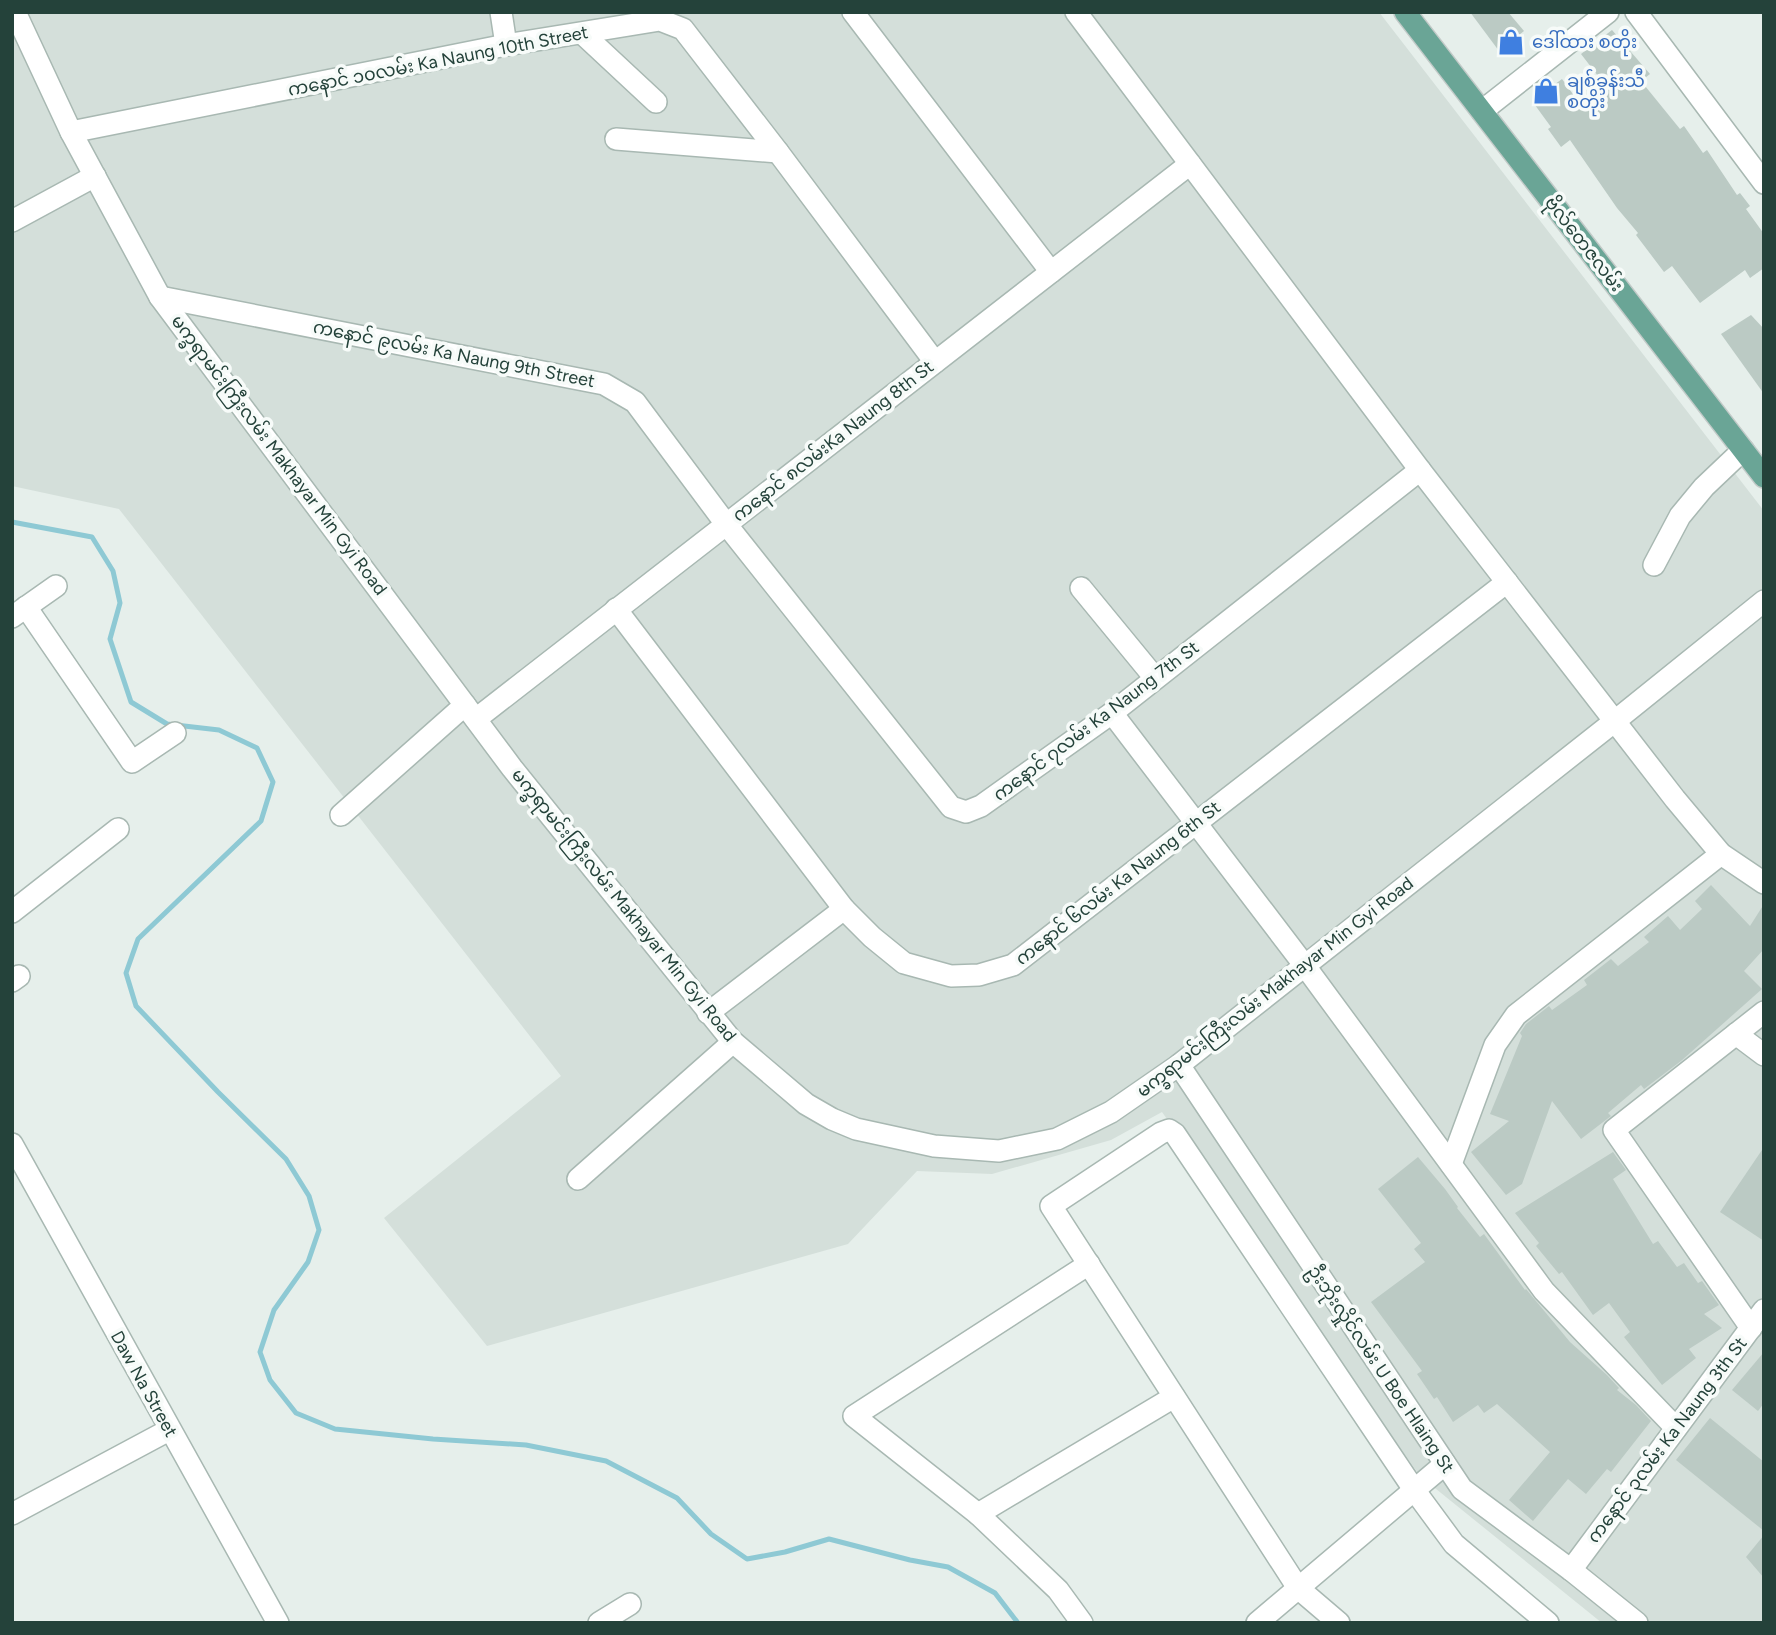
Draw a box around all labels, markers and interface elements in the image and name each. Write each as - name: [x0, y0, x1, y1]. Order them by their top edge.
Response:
- street label: ကနောင် ၁၀လမ်း Ka Naung 10th Street: [286, 19, 591, 105]
- shop icon: ဒေါ်ထား စတိုး: [1496, 27, 1526, 57]
- place label: ဒေါ်ထား စတိုး: [1532, 28, 1637, 57]
- place label: ချစ်ခွန်းသီ စတိုး: [1567, 67, 1645, 117]
- shop icon: ချစ်ခွန်းသီ စတိုး: [1531, 76, 1561, 106]
- street label: ဗိုလ်တေဇလမ်း: [1537, 190, 1630, 298]
- street label: မက္ခရာမင်းကြီးလမ်း Makhayar Min Gyi Road: [163, 309, 394, 602]
- street label: ကနောင် ၉လမ်း Ka Naung 9th Street: [310, 314, 597, 396]
- street label: ကနောင် ၈လမ်းKa Naung 8th St: [727, 354, 941, 530]
- street label: ကနောင် ၇လမ်း Ka Naung 7th St: [987, 635, 1206, 809]
- street label: မက္ခရာမင်းကြီးလမ်း Makhayar Min Gyi Road: [503, 762, 743, 1049]
- street label: ကနောင် ၆လမ်း Ka Naung 6th St: [1010, 794, 1227, 973]
- street label: မက္ခရာမင်းကြီးလမ်း Makhayar Min Gyi Road: [1130, 870, 1420, 1105]
- street label: ဦးဘိုးလှိုင်လမ်း U Boe Hlaing St: [1300, 1259, 1462, 1480]
- street label: Daw Na Street: [106, 1327, 182, 1441]
- street label: ကနောင် ၃လမ်း Ka Naung 3th St: [1581, 1331, 1755, 1550]

